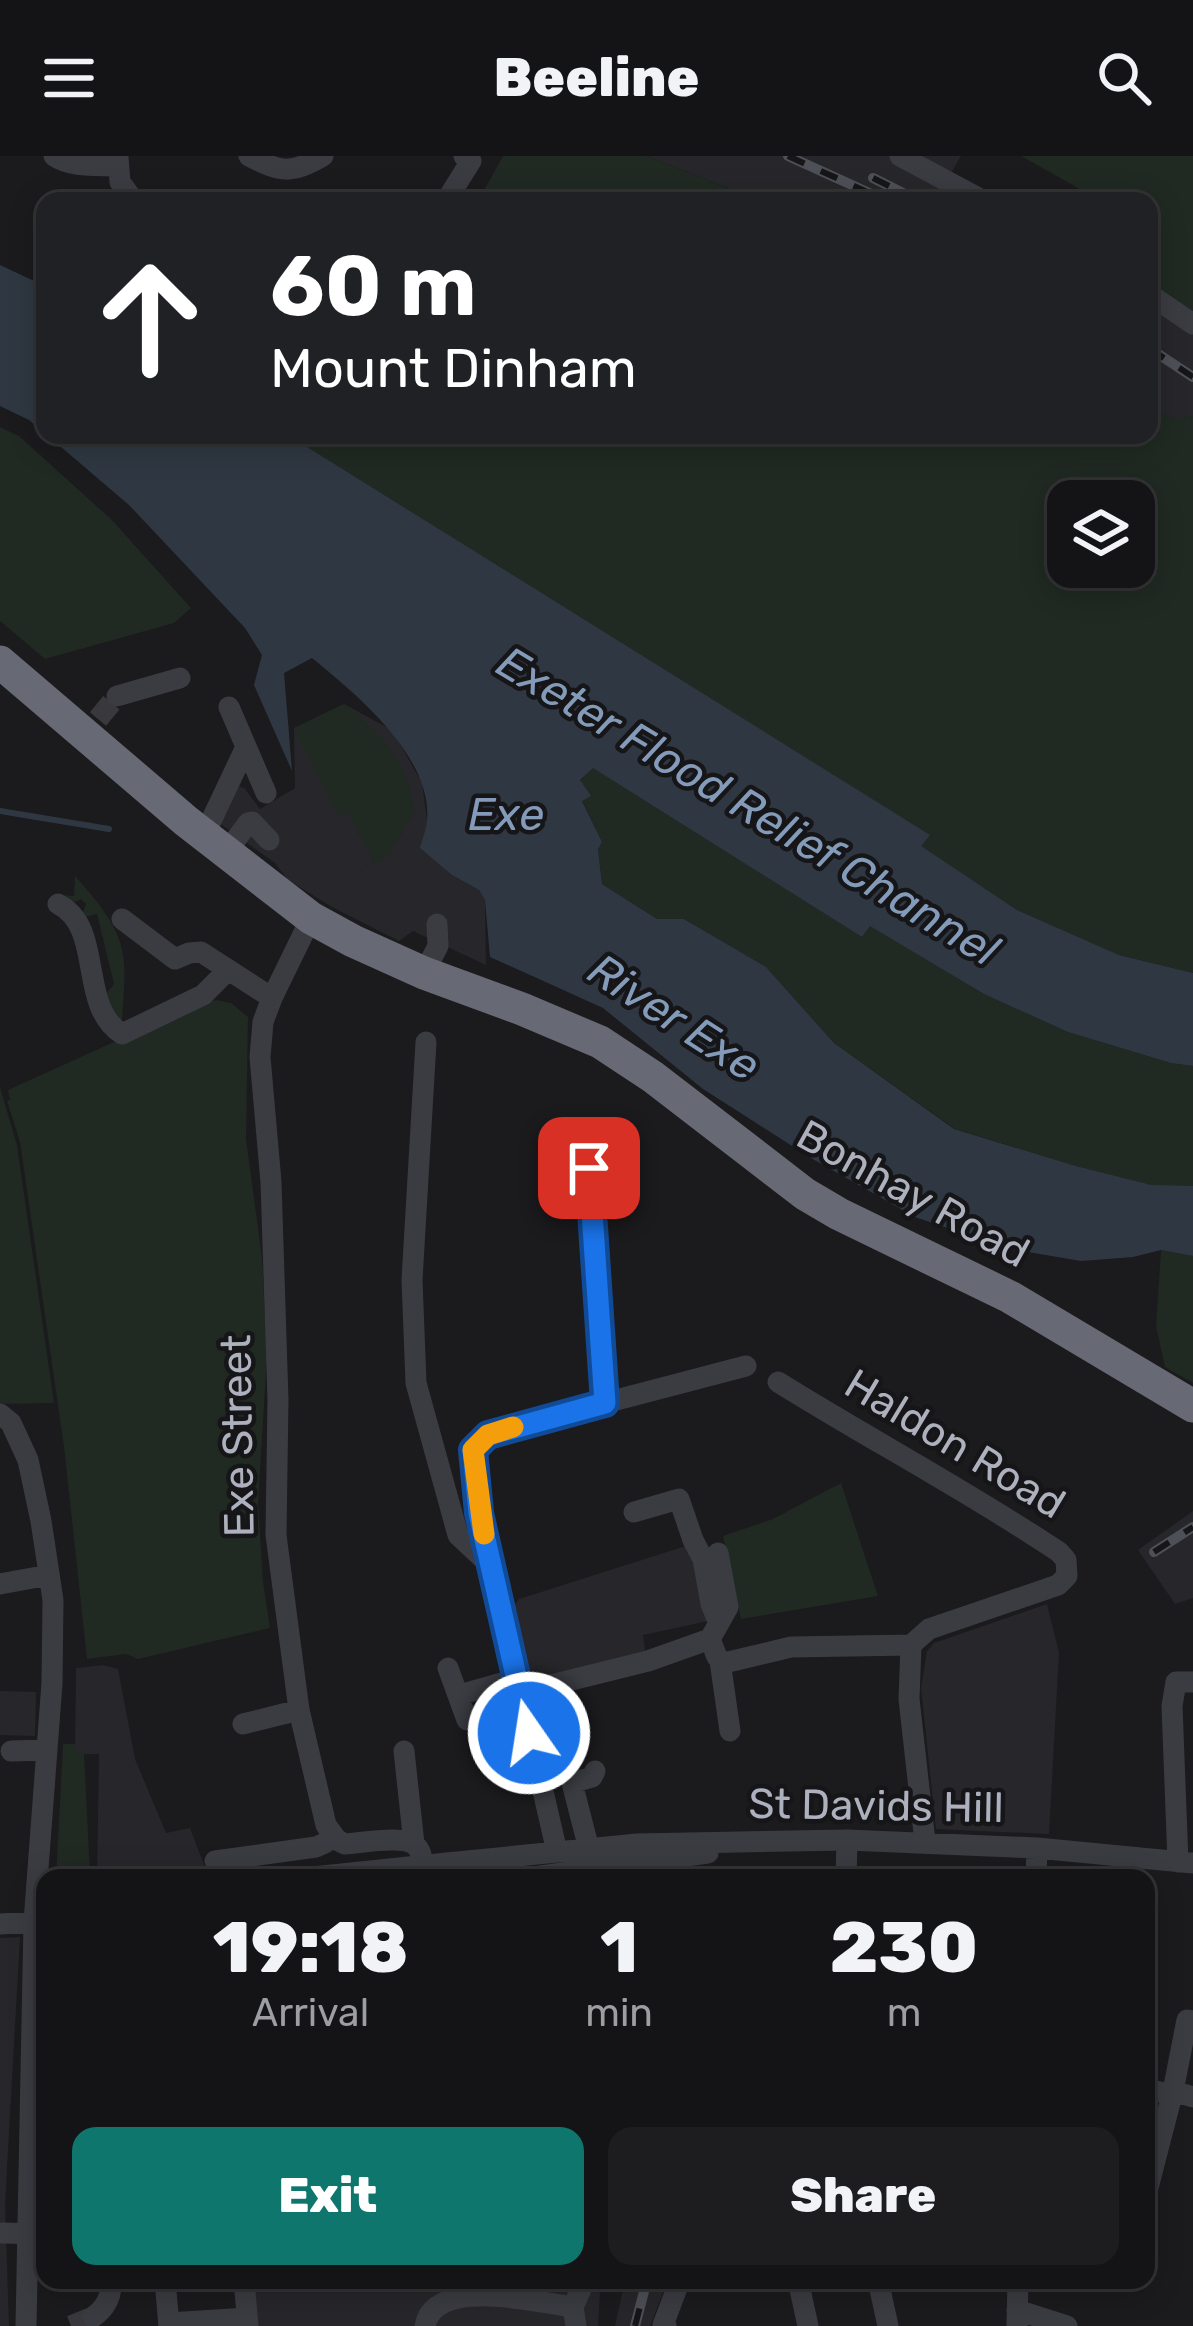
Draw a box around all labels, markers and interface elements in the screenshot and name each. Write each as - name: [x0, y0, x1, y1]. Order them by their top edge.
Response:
- icon: menu: [36, 45, 102, 111]
- icon: search: [1091, 45, 1157, 111]
- text: Beeline: [494, 46, 699, 110]
- text: 60 m: [270, 236, 477, 336]
- icon: ahead: [72, 240, 228, 396]
- text: Mount Dinham: [270, 337, 637, 401]
- map controls: [1047, 480, 1155, 588]
- button: layers: [1047, 480, 1155, 588]
- water label: Exeter Flood Relief Channel: [487, 634, 1009, 978]
- water label: Exe: [468, 787, 544, 841]
- water label: River Exe: [579, 942, 769, 1092]
- street label: Bonhay Road: [788, 1110, 1038, 1278]
- pin: [538, 1117, 640, 1219]
- icon: arrive: [556, 1135, 622, 1201]
- street label: Exe Street: [211, 1334, 265, 1538]
- street label: Haldon Road: [836, 1359, 1074, 1529]
- position arrow: [466, 1670, 592, 1796]
- street label: St Davids Hill: [748, 1779, 1004, 1833]
- text: 19:18: [213, 1905, 408, 1990]
- text: 1: [600, 1905, 638, 1990]
- text: 230: [830, 1905, 978, 1990]
- text: Arrival: [252, 1990, 369, 2036]
- text: min: [585, 1990, 653, 2036]
- text: m: [887, 1990, 921, 2036]
- button: Exit: [72, 2127, 584, 2265]
- button: Share: [608, 2127, 1119, 2265]

